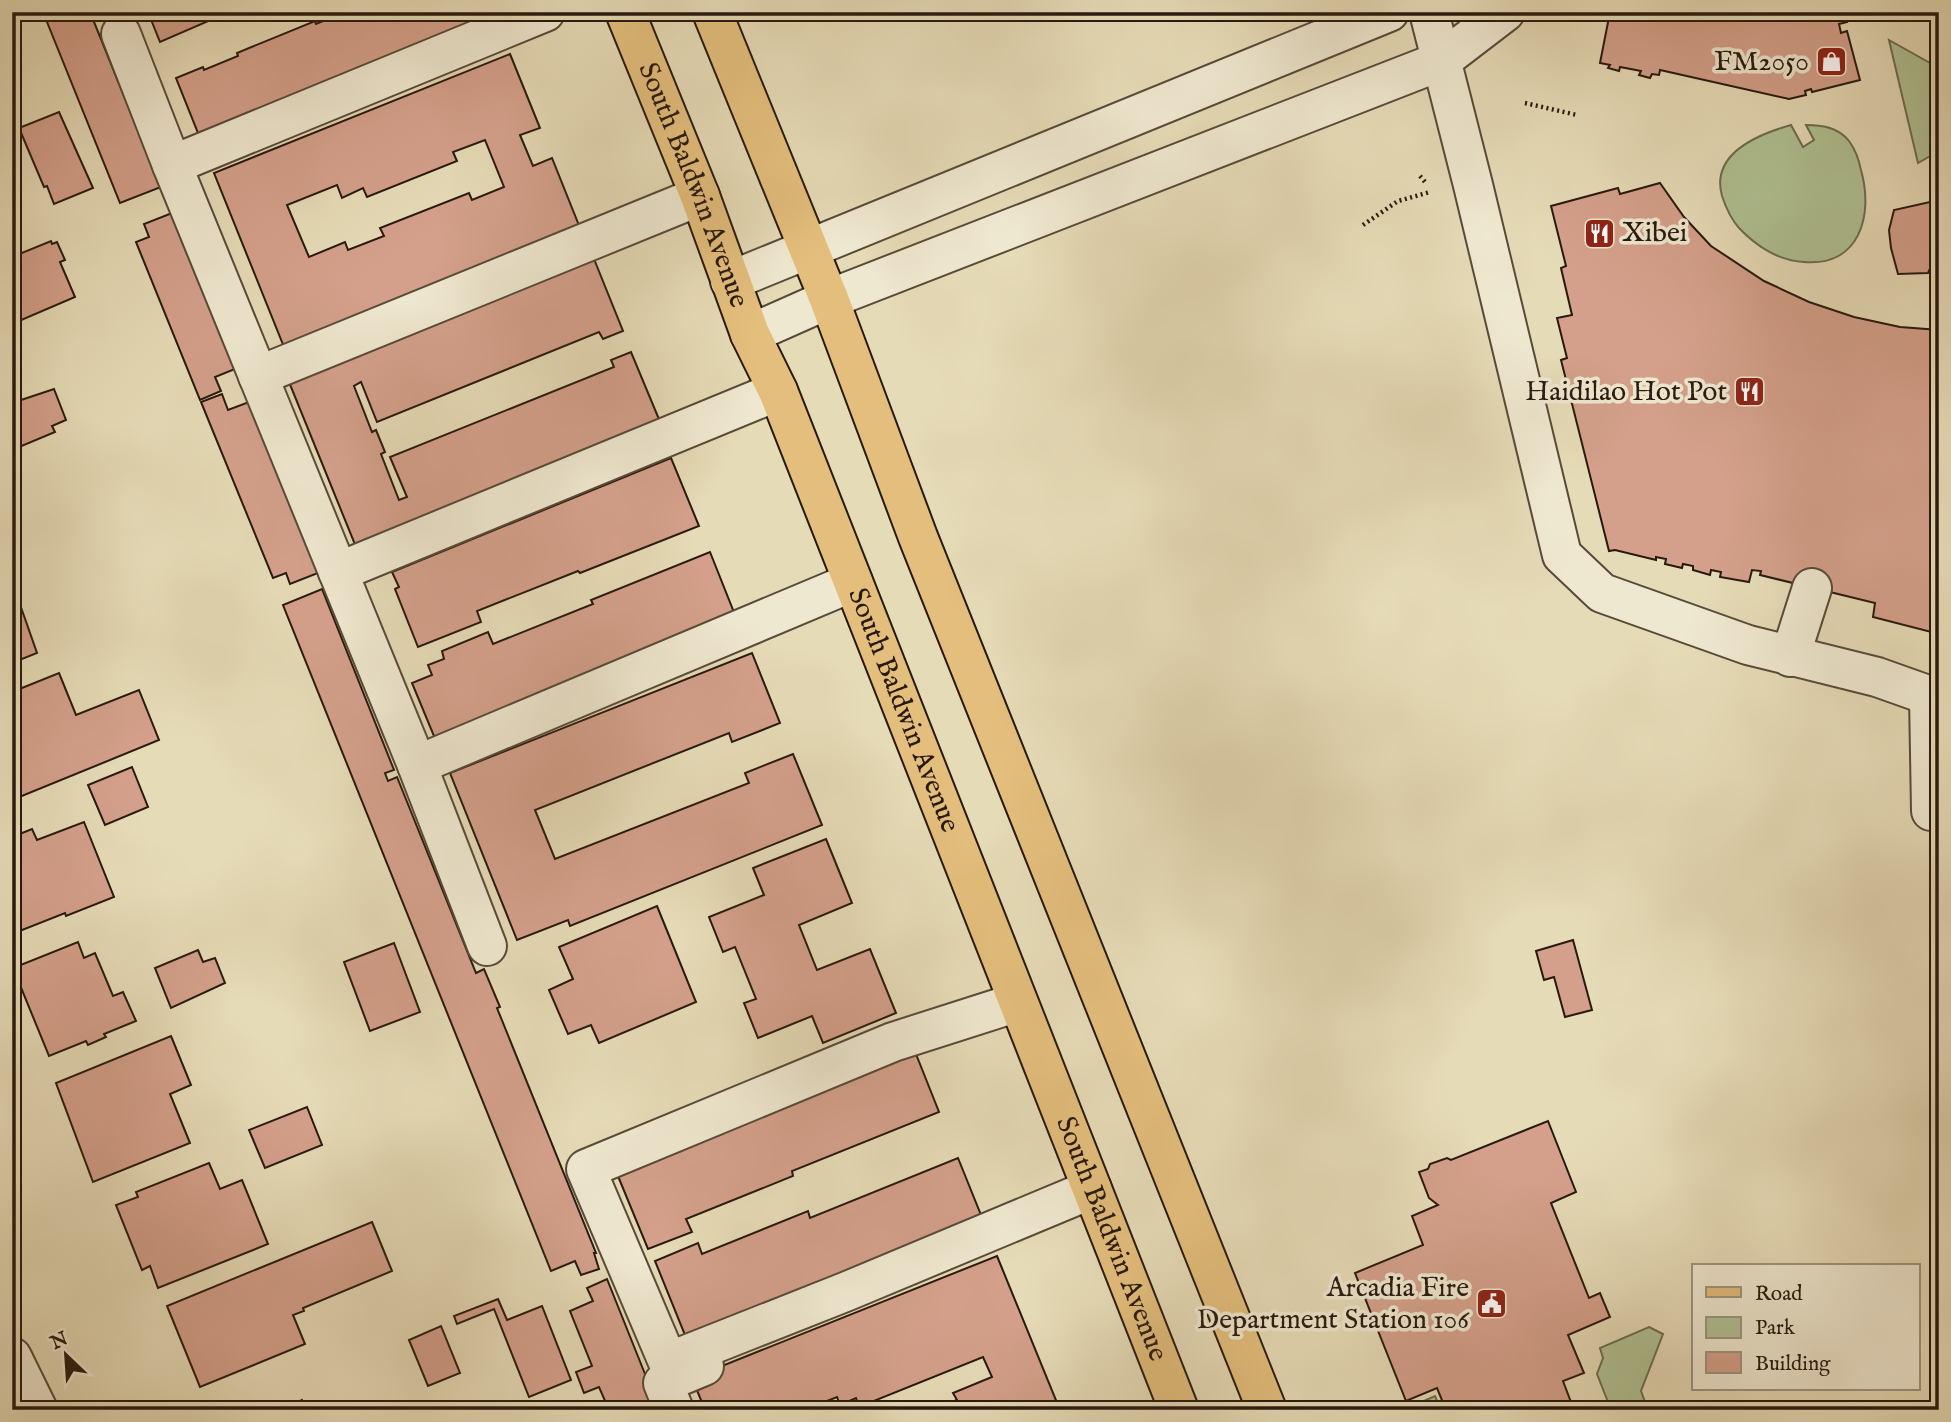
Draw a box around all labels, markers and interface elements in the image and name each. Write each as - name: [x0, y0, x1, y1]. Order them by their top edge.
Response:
- place label: FM2050: [1714, 45, 1809, 80]
- shop icon: FM2050: [1815, 45, 1849, 79]
- street label: South Baldwin Avenue: [630, 57, 756, 312]
- restaurant icon: Xibei: [1582, 216, 1616, 250]
- place label: Xibei: [1622, 216, 1687, 251]
- place label: Haidilao Hot Pot: [1525, 375, 1727, 410]
- restaurant icon: Haidilao Hot Pot: [1733, 375, 1767, 409]
- street label: South Baldwin Avenue: [840, 583, 968, 838]
- street label: South Baldwin Avenue: [1048, 1111, 1176, 1366]
- legend: [1692, 1264, 1920, 1390]
- place label: Arcadia Fire Department Station 106: [1197, 1271, 1470, 1338]
- text: Road: [1755, 1281, 1803, 1308]
- public building icon: Arcadia Fire Department Station 106: [1475, 1287, 1509, 1321]
- text: Park: [1755, 1315, 1796, 1342]
- north arrow: [32, 1320, 102, 1390]
- text: N: [46, 1327, 73, 1356]
- text: Building: [1755, 1351, 1831, 1378]

